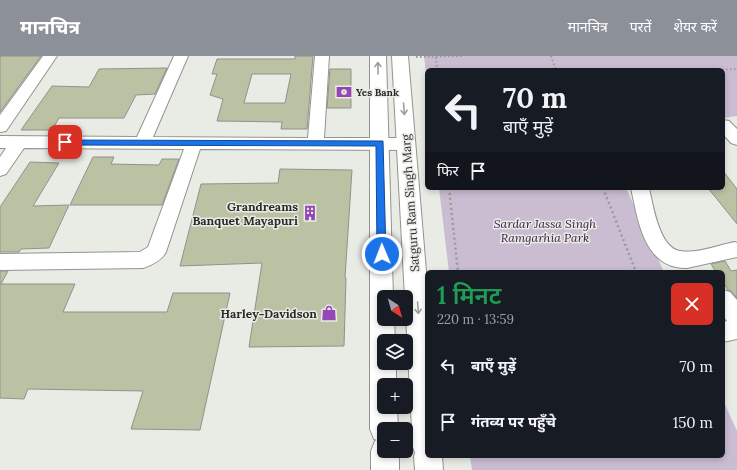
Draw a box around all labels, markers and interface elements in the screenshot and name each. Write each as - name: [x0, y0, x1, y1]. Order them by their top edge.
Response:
- text: मानचित्र: [20, 15, 80, 39]
- text: मानचित्र: [568, 18, 608, 36]
- text: परतें: [630, 18, 651, 36]
- text: शेयर करें: [673, 18, 717, 36]
- one-way arrow: [374, 62, 382, 75]
- text: 70 m: [503, 80, 567, 116]
- bank icon: Yes Bank: [335, 83, 353, 101]
- icon: left: [437, 84, 489, 136]
- place label: Yes Bank: [356, 86, 399, 99]
- one-way arrow: [400, 102, 407, 115]
- text: बाएँ मुड़ें: [503, 115, 553, 138]
- pin: [48, 125, 82, 159]
- icon: arrive: [54, 131, 76, 153]
- street label: Satguru Ram Singh Marg: [398, 133, 422, 272]
- icon: arrive: [467, 160, 489, 182]
- text: फिर: [437, 161, 459, 180]
- place label: Grandreams Banquet Mayapuri: [192, 199, 298, 228]
- building icon: Grandreams Banquet Mayapuri: [301, 204, 319, 222]
- park label: Sardar Jassa Singh Ramgarhia Park: [494, 216, 596, 245]
- position arrow: [361, 233, 403, 275]
- text: 1 मिनट: [437, 280, 501, 311]
- button: close: [671, 283, 713, 325]
- north arrow: [377, 290, 413, 326]
- map controls: [377, 290, 413, 458]
- one-way arrow: [414, 301, 421, 314]
- shop icon: Harley-Davidson: [320, 304, 338, 322]
- place label: Harley-Davidson: [221, 306, 317, 321]
- text: 220 m · 13:59: [437, 311, 514, 328]
- button: layers: [377, 334, 413, 370]
- icon: left: [437, 355, 459, 377]
- text: बाएँ मुड़ें: [471, 356, 516, 375]
- text: 70 m: [679, 357, 713, 376]
- button: +: [377, 378, 413, 414]
- icon: arrive: [437, 411, 459, 433]
- text: गंतव्य पर पहुँचे: [471, 412, 556, 431]
- text: 150 m: [673, 413, 713, 432]
- button: −: [377, 422, 413, 458]

